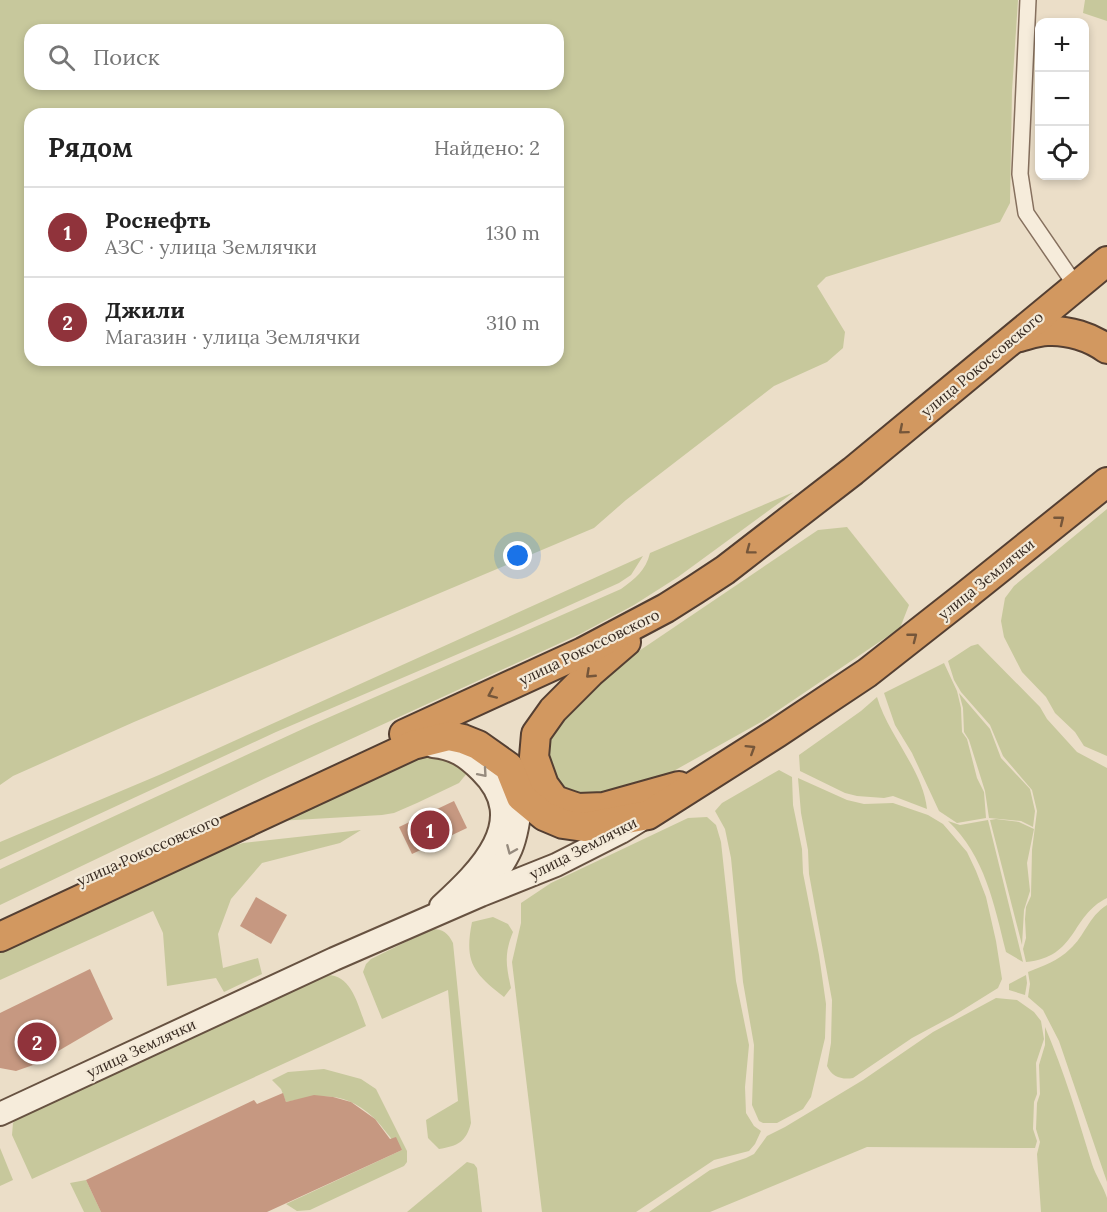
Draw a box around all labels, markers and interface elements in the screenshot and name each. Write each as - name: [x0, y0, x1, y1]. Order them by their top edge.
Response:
- map controls: [1035, 18, 1089, 180]
- button: +: [1035, 18, 1089, 72]
- search box: [24, 24, 564, 90]
- icon: search: [45, 41, 78, 74]
- text: Поиск: [93, 43, 159, 71]
- button: −: [1035, 72, 1089, 126]
- button: locate: [1035, 126, 1089, 180]
- text: Рядом: [48, 131, 133, 164]
- text: Найдено: 2: [434, 135, 540, 160]
- text: Роснефть: [105, 206, 211, 234]
- text: 1: [63, 220, 72, 245]
- text: 130 m: [486, 220, 540, 245]
- text: АЗС · улица Землячки: [105, 234, 317, 259]
- text: Джили: [105, 296, 185, 324]
- street label: улица Рокоссовского: [917, 307, 1047, 421]
- text: 2: [62, 310, 73, 335]
- text: 310 m: [486, 310, 540, 335]
- text: Магазин · улица Землячки: [105, 324, 360, 349]
- one-way arrow: [899, 422, 910, 433]
- one-way arrow: [1053, 516, 1064, 527]
- street label: улица Землячки: [934, 534, 1038, 624]
- your location: [503, 541, 532, 570]
- one-way arrow: [746, 543, 757, 554]
- street label: улица Рокоссовского: [516, 605, 663, 689]
- one-way arrow: [906, 634, 917, 645]
- one-way arrow: [586, 667, 597, 678]
- one-way arrow: [487, 686, 498, 698]
- one-way arrow: [745, 745, 755, 757]
- one-way arrow: [476, 767, 487, 777]
- pin: 1: [410, 808, 450, 852]
- street label: улица Рокоссовского: [74, 810, 222, 890]
- street label: улица Землячки: [526, 813, 640, 883]
- one-way arrow: [506, 843, 518, 854]
- street label: улица Землячки: [83, 1014, 199, 1082]
- pin: 2: [18, 1020, 57, 1064]

